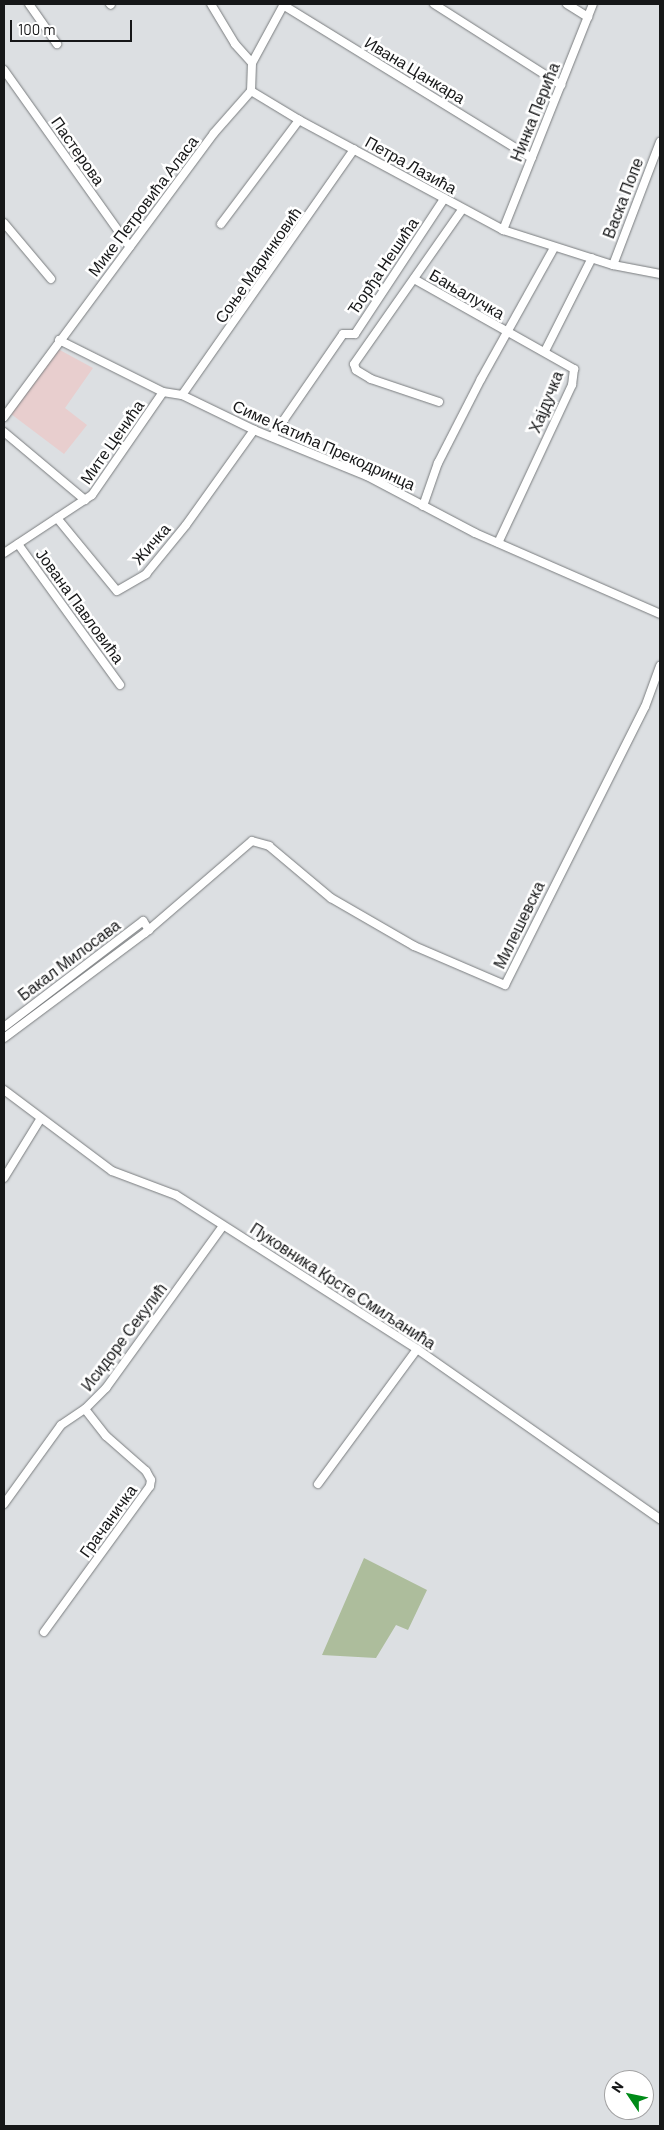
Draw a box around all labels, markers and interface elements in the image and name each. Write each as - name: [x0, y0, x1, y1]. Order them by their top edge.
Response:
- scale bar: [12, 10, 135, 42]
- text: 100 m: [18, 20, 56, 38]
- street label: Ивана Цанкара: [361, 33, 469, 107]
- street label: Нинка Перића: [506, 60, 564, 164]
- street label: Пастерова: [47, 113, 109, 189]
- street label: Мике Петровића Аласа: [84, 132, 202, 280]
- street label: Петра Лазића: [362, 132, 460, 198]
- street label: Васка Попе: [599, 155, 647, 241]
- street label: Соње Маринковић: [211, 203, 305, 327]
- street label: Ђорђа Нешића: [344, 214, 422, 318]
- street label: Бањалучка: [426, 265, 508, 323]
- street label: Хајдучка: [525, 368, 567, 436]
- street label: Мите Ценића: [76, 396, 148, 488]
- street label: Симе Катића Прекодринца: [230, 396, 418, 494]
- street label: Жичка: [128, 519, 174, 569]
- street label: Јована Павловића: [32, 545, 128, 667]
- street label: Милешевска: [490, 878, 548, 972]
- street label: Бакал Милосава: [14, 915, 124, 1005]
- street label: Пуковника Крсте Смиљанића: [247, 1219, 439, 1353]
- street label: Исидоре Секулић: [77, 1279, 171, 1395]
- street label: Грачаничка: [75, 1481, 141, 1561]
- north arrow: [604, 2070, 654, 2120]
- text: N: [607, 2078, 627, 2096]

